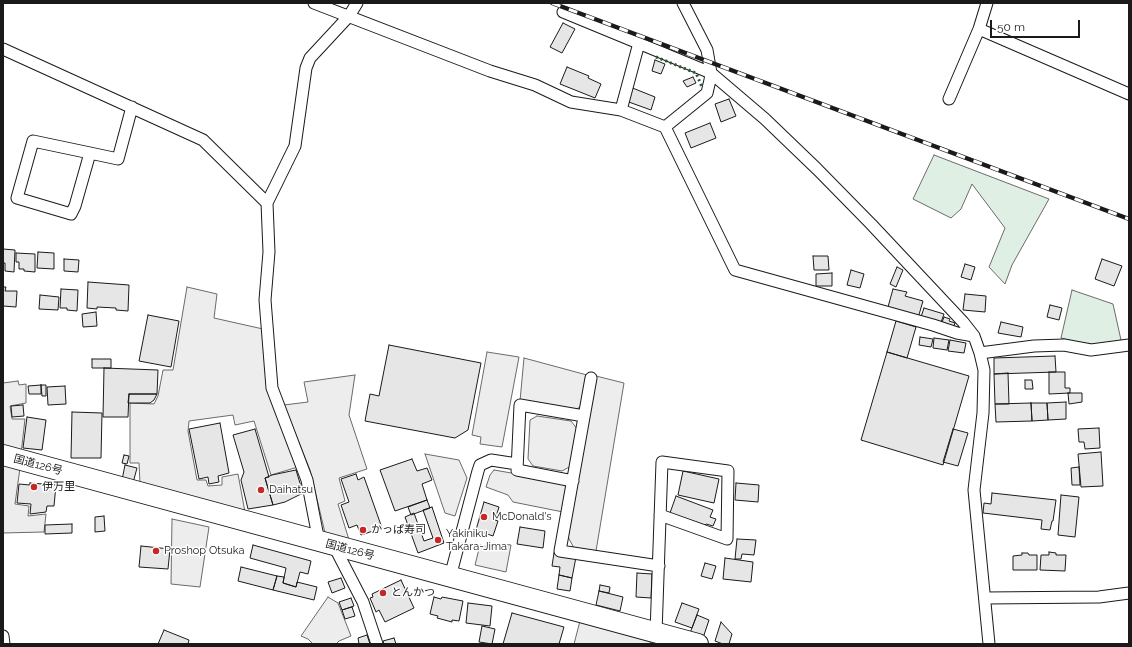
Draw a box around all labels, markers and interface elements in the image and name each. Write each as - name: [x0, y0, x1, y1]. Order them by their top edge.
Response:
- scale bar: [992, 12, 1082, 38]
- text: 50 m: [997, 20, 1025, 34]
- street label: 国道126号: [12, 452, 64, 478]
- place label: 伊万里: [42, 480, 75, 494]
- marker: 伊万里: [29, 482, 39, 492]
- place label: Daihatsu: [269, 483, 313, 497]
- marker: Daihatsu: [256, 485, 266, 495]
- place label: McDonald's: [492, 510, 552, 524]
- marker: McDonald's: [479, 512, 489, 522]
- place label: かっぱ寿司: [371, 523, 426, 537]
- marker: かっぱ寿司: [358, 525, 368, 535]
- place label: Yakiniku Takara-Jima: [446, 527, 507, 553]
- marker: Yakiniku Takara-Jima: [433, 535, 443, 545]
- street label: 国道126号: [324, 537, 376, 563]
- place label: Proshop Otsuka: [164, 544, 245, 558]
- marker: Proshop Otsuka: [151, 546, 161, 556]
- place label: とんかつ: [391, 586, 435, 600]
- marker: とんかつ: [378, 588, 388, 598]

